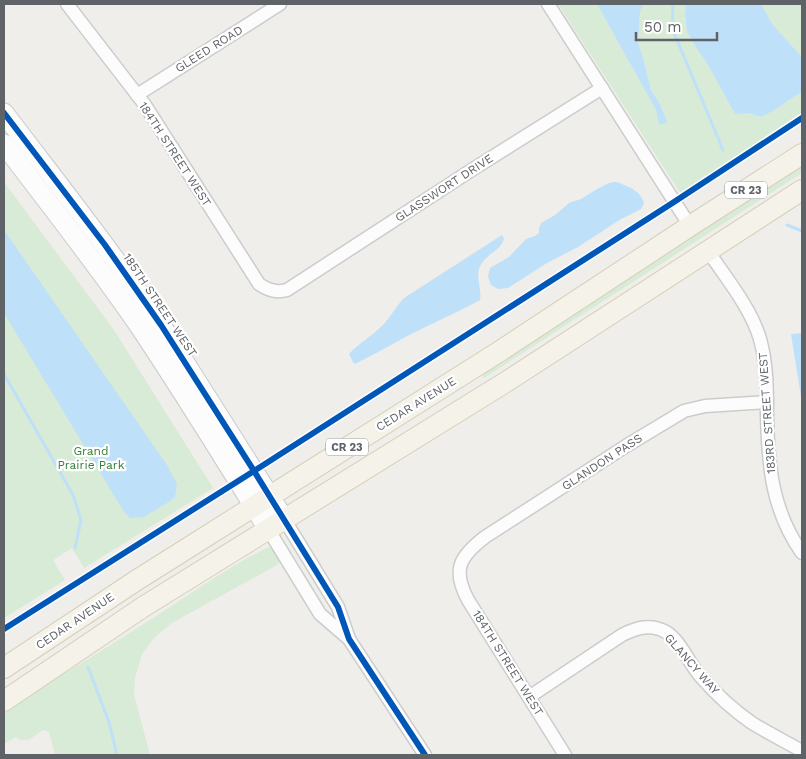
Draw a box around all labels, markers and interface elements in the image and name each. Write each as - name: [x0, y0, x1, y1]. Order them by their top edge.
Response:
- scale bar: [636, 10, 717, 42]
- text: 50 m: [644, 18, 681, 36]
- street label: GLEED ROAD: [173, 23, 245, 75]
- street label: 184TH STREET WEST: [136, 99, 214, 209]
- street label: GLASSWORT DRIVE: [392, 151, 496, 225]
- road number: CR 23: [725, 182, 767, 198]
- street label: 185TH STREET WEST: [120, 251, 200, 359]
- street label: 183RD STREET WEST: [756, 352, 778, 474]
- street label: CEDAR AVENUE: [374, 374, 459, 434]
- street label: GLANDON PASS: [559, 431, 645, 493]
- road number: CR 23: [326, 438, 368, 456]
- park label: Grand Prairie Park: [58, 444, 125, 472]
- street label: CEDAR AVENUE: [33, 589, 117, 652]
- street label: 184TH STREET WEST: [470, 608, 546, 718]
- street label: GLANCY WAY: [662, 631, 722, 697]

